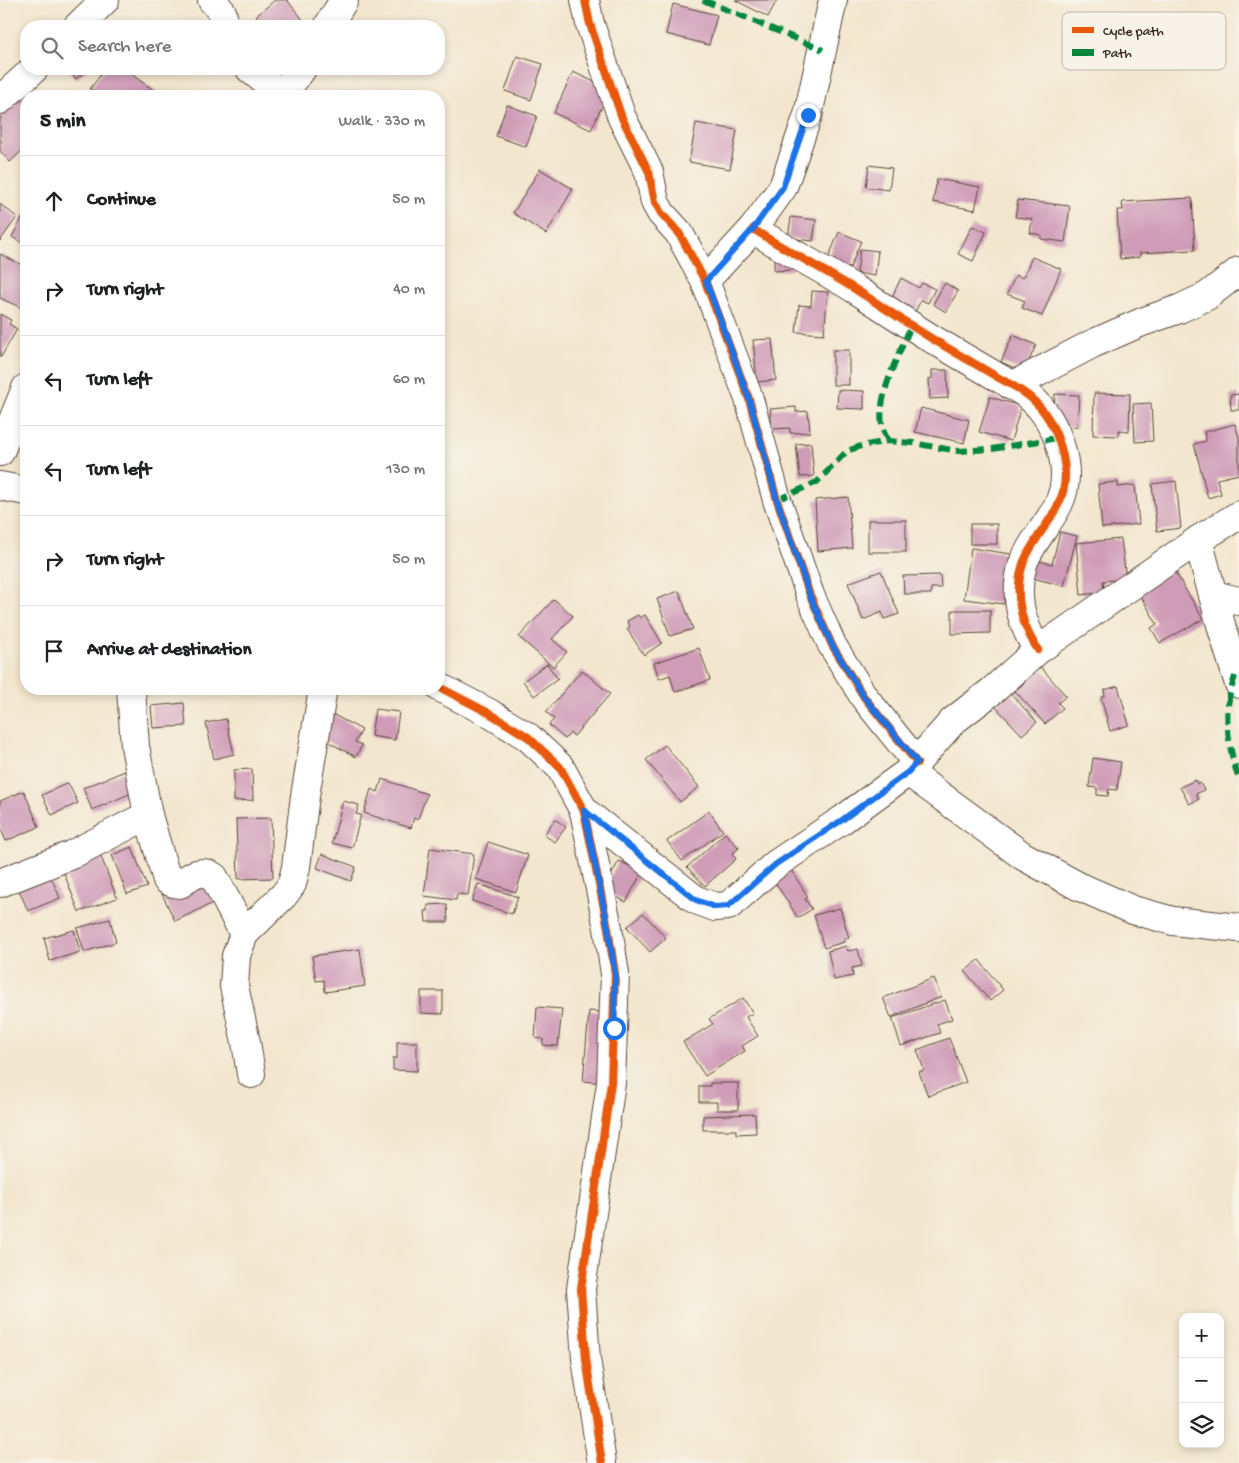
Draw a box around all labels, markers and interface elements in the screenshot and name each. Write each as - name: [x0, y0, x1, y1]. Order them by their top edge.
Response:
- legend: [1062, 12, 1226, 70]
- search box: [20, 20, 445, 75]
- text: Cycle path: [1103, 24, 1164, 41]
- icon: search: [38, 34, 66, 62]
- text: Search here: [78, 36, 172, 59]
- text: Path: [1102, 46, 1132, 63]
- route end: [797, 104, 820, 127]
- text: 5 min: [40, 110, 85, 135]
- text: Walk · 330 m: [338, 113, 425, 132]
- icon: ahead: [40, 187, 68, 215]
- text: Continue: [87, 189, 156, 212]
- text: 50 m: [392, 191, 425, 210]
- icon: right: [40, 277, 68, 305]
- text: Turn right: [87, 279, 163, 302]
- text: 40 m: [393, 281, 425, 300]
- icon: left: [40, 367, 68, 395]
- text: Turn left: [87, 369, 151, 392]
- text: 60 m: [393, 371, 425, 390]
- icon: left: [40, 457, 68, 485]
- text: Turn left: [87, 459, 151, 482]
- text: 130 m: [386, 461, 425, 480]
- icon: right: [40, 547, 68, 575]
- text: Turn right: [87, 549, 163, 572]
- text: 50 m: [392, 551, 425, 570]
- icon: arrive: [40, 637, 68, 665]
- text: Arrive at destination: [87, 639, 251, 662]
- route start: [603, 1017, 626, 1040]
- map controls: [1179, 1313, 1224, 1448]
- button: +: [1179, 1313, 1224, 1358]
- button: −: [1179, 1358, 1224, 1403]
- button: layers: [1179, 1403, 1224, 1448]

